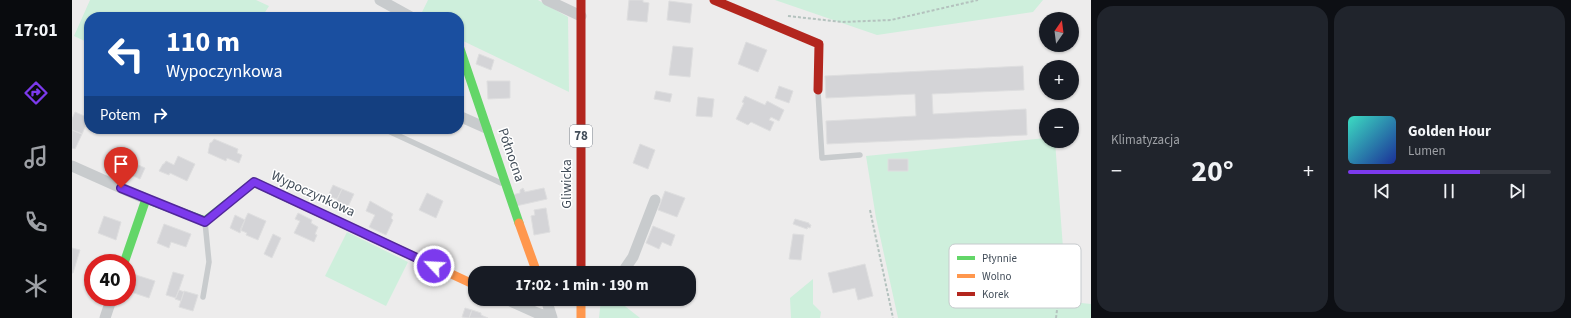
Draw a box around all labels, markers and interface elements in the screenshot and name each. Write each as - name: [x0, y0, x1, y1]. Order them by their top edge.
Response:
- north arrow: [1039, 12, 1079, 52]
- map controls: [1039, 12, 1079, 148]
- text: 17:01: [14, 18, 58, 43]
- text: 110 m: [166, 22, 240, 62]
- icon: left: [100, 28, 152, 80]
- text: Wypoczynkowa: [166, 59, 282, 84]
- button: +: [1039, 60, 1079, 100]
- icon: directions: [22, 79, 50, 107]
- icon: right: [149, 104, 171, 126]
- text: Potem: [100, 105, 141, 126]
- button: −: [1039, 108, 1079, 148]
- text: Golden Hour: [1408, 121, 1491, 142]
- street label: Północna: [492, 125, 530, 185]
- road number: 78: [570, 125, 592, 147]
- text: Klimatyzacja: [1111, 131, 1180, 149]
- text: Lumen: [1408, 142, 1446, 160]
- icon: music: [22, 143, 50, 171]
- pin: [104, 147, 138, 188]
- text: 20°: [1191, 150, 1234, 193]
- icon: arrive: [110, 153, 132, 175]
- text: −: [1111, 155, 1122, 187]
- text: +: [1303, 155, 1314, 187]
- street label: Gliwicka: [557, 159, 577, 209]
- street label: Wypoczynkowa: [268, 166, 358, 222]
- icon: previous: [1371, 180, 1393, 202]
- icon: pause: [1438, 180, 1460, 202]
- icon: next: [1506, 180, 1528, 202]
- icon: phone: [22, 208, 50, 236]
- legend: [949, 244, 1081, 308]
- position arrow: [413, 245, 455, 287]
- text: Płynnie: [982, 251, 1017, 266]
- speed limit sign: 40: [84, 254, 136, 306]
- text: Wolno: [982, 269, 1011, 284]
- icon: climate: [22, 272, 50, 300]
- text: 17:02 · 1 min · 190 m: [515, 275, 649, 296]
- text: Korek: [982, 287, 1009, 302]

